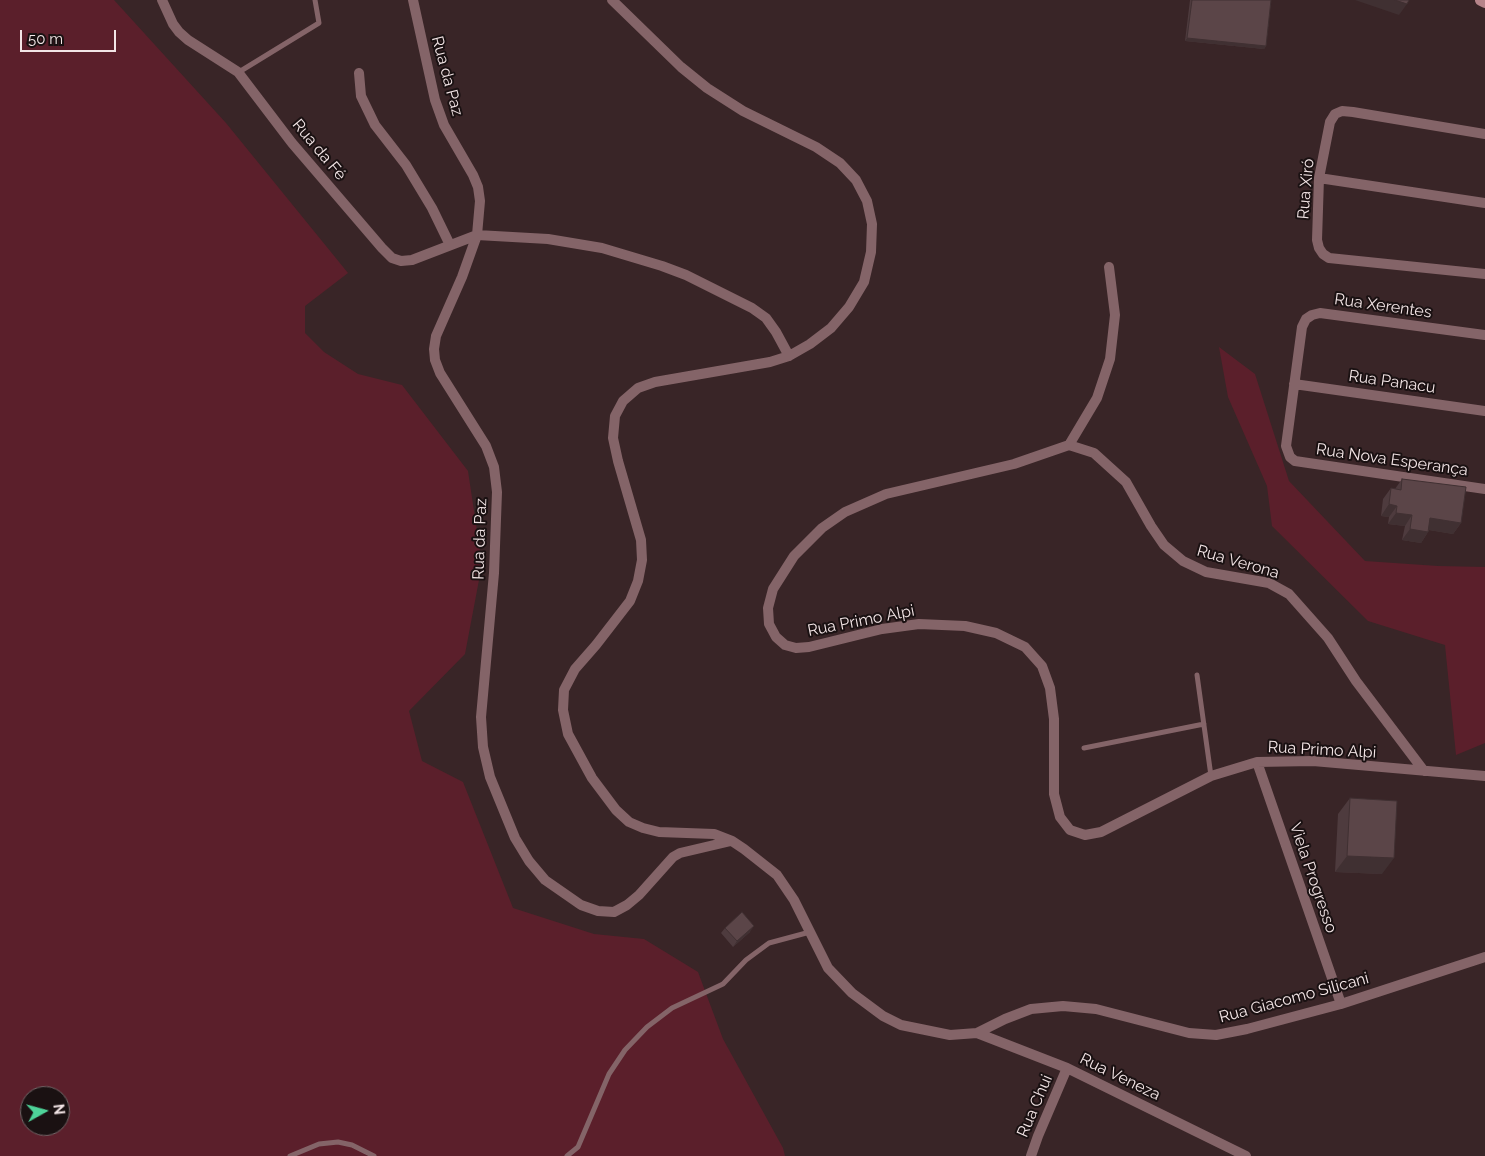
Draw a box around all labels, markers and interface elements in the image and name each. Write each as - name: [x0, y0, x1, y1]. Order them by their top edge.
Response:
- scale bar: [22, 20, 119, 52]
- text: 50 m: [28, 30, 63, 48]
- street label: Rua da Paz: [427, 34, 467, 118]
- street label: Rua da Fé: [288, 116, 350, 184]
- street label: Rua Xiró: [1294, 158, 1318, 220]
- street label: Rua Xerentes: [1333, 290, 1433, 322]
- street label: Rua Panacu: [1347, 366, 1437, 398]
- street label: Rua Nova Esperança: [1315, 440, 1469, 480]
- street label: Rua da Paz: [469, 498, 491, 580]
- street label: Rua Verona: [1195, 541, 1281, 583]
- street label: Rua Primo Alpi: [806, 601, 916, 641]
- street label: Rua Primo Alpi: [1267, 738, 1377, 762]
- street label: Viela Progresso: [1285, 820, 1341, 936]
- street label: Rua Giacomo Silicani: [1217, 969, 1371, 1027]
- street label: Rua Veneza: [1077, 1049, 1163, 1105]
- street label: Rua Chui: [1013, 1072, 1057, 1140]
- north arrow: [20, 1086, 70, 1136]
- text: N: [50, 1103, 67, 1116]

